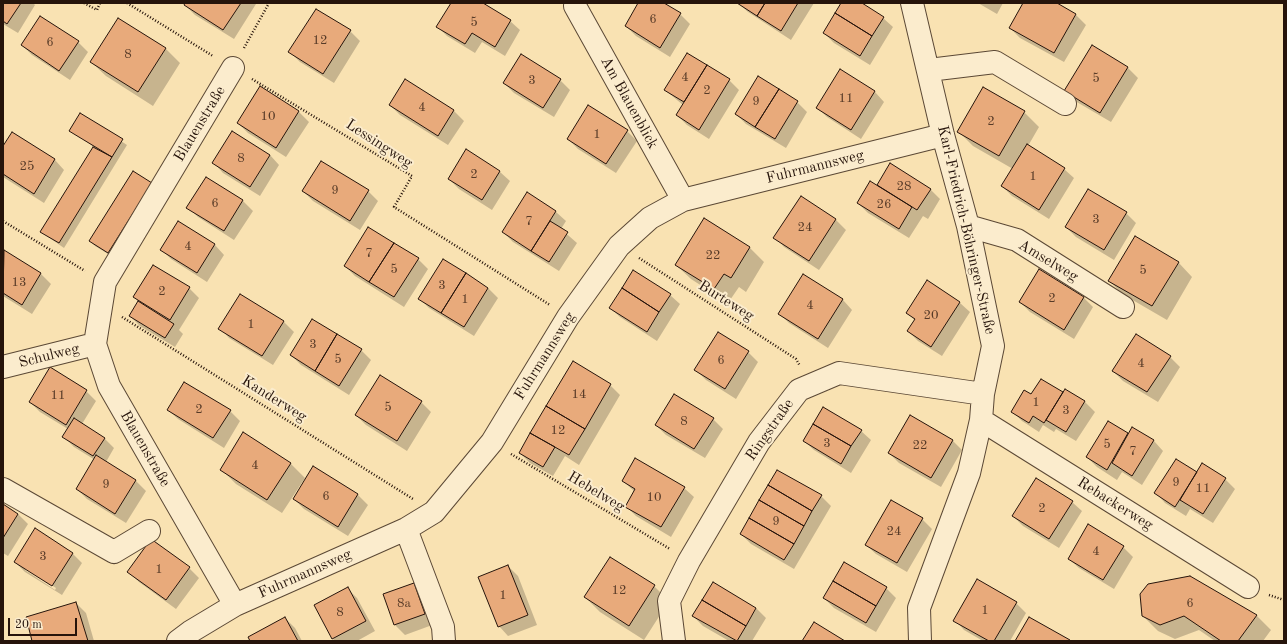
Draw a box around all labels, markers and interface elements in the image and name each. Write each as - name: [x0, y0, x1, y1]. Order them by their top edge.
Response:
- house number: 6: [649, 12, 657, 28]
- house number: 5: [470, 15, 478, 31]
- house number: 12: [312, 33, 328, 49]
- house number: 6: [46, 35, 54, 51]
- house number: 8: [124, 47, 132, 63]
- street label: Am Blauenblick: [596, 54, 662, 152]
- house number: 4: [681, 70, 689, 86]
- house number: 5: [1092, 71, 1100, 87]
- house number: 3: [528, 73, 536, 89]
- street label: Blauenstraße: [170, 83, 230, 165]
- house number: 2: [703, 83, 711, 99]
- house number: 11: [838, 91, 854, 107]
- house number: 9: [752, 94, 760, 110]
- house number: 4: [418, 100, 426, 116]
- house number: 10: [260, 109, 276, 125]
- house number: 2: [987, 114, 995, 130]
- street label: Lessingweg: [342, 116, 416, 172]
- street label: Karl-Friedrich-Böhringer-Straße: [933, 124, 999, 336]
- house number: 1: [593, 127, 601, 143]
- street label: Fuhrmannsweg: [764, 146, 866, 188]
- house number: 8: [237, 151, 245, 167]
- house number: 25: [19, 159, 35, 175]
- house number: 2: [470, 167, 478, 183]
- house number: 1: [1029, 169, 1037, 185]
- house number: 28: [896, 179, 912, 195]
- house number: 9: [331, 183, 339, 199]
- house number: 6: [211, 196, 219, 212]
- house number: 26: [876, 197, 892, 213]
- house number: 3: [1092, 212, 1100, 228]
- house number: 7: [525, 214, 533, 230]
- house number: 24: [797, 220, 813, 236]
- street label: Amselweg: [1015, 236, 1081, 286]
- house number: 4: [184, 239, 192, 255]
- house number: 7: [365, 246, 373, 262]
- house number: 22: [705, 248, 721, 264]
- house number: 5: [390, 262, 398, 278]
- house number: 5: [1139, 263, 1147, 279]
- house number: 13: [11, 275, 27, 291]
- street label: Burteweg: [695, 277, 757, 325]
- house number: 3: [438, 278, 446, 294]
- house number: 2: [158, 284, 166, 300]
- house number: 2: [1048, 291, 1056, 307]
- house number: 1: [461, 292, 469, 308]
- house number: 4: [806, 298, 814, 314]
- house number: 20: [923, 308, 939, 324]
- street label: Fuhrmannsweg: [511, 309, 579, 403]
- house number: 1: [247, 317, 255, 333]
- house number: 3: [309, 337, 317, 353]
- street label: Schulweg: [17, 340, 81, 372]
- house number: 5: [334, 352, 342, 368]
- house number: 6: [717, 353, 725, 369]
- house number: 4: [1137, 356, 1145, 372]
- street label: Kanderweg: [238, 372, 310, 426]
- house number: 14: [571, 387, 587, 403]
- house number: 11: [50, 388, 66, 404]
- house number: 1: [1032, 395, 1040, 411]
- street label: Ringstraße: [742, 396, 798, 464]
- house number: 5: [384, 400, 392, 416]
- house number: 2: [195, 402, 203, 418]
- house number: 3: [1062, 403, 1070, 419]
- street label: Blauenstraße: [116, 408, 174, 490]
- house number: 8: [680, 414, 688, 430]
- house number: 12: [550, 423, 566, 439]
- house number: 3: [823, 436, 831, 452]
- house number: 5: [1103, 437, 1111, 453]
- house number: 22: [912, 438, 928, 454]
- house number: 7: [1129, 444, 1137, 460]
- house number: 4: [251, 458, 259, 474]
- street label: Hebelweg: [564, 468, 628, 516]
- street label: Rebackerweg: [1074, 474, 1156, 534]
- house number: 9: [1172, 475, 1180, 491]
- house number: 9: [102, 477, 110, 493]
- house number: 11: [1195, 481, 1211, 497]
- house number: 6: [322, 489, 330, 505]
- house number: 10: [646, 490, 662, 506]
- house number: 2: [1038, 501, 1046, 517]
- house number: 9: [772, 514, 780, 530]
- house number: 24: [886, 524, 902, 540]
- house number: 4: [1092, 544, 1100, 560]
- street label: Fuhrmannsweg: [255, 545, 355, 603]
- house number: 3: [39, 549, 47, 565]
- house number: 1: [155, 562, 163, 578]
- house number: 12: [611, 583, 627, 599]
- house number: 1: [499, 588, 507, 604]
- house number: 8a: [397, 596, 411, 612]
- house number: 6: [1186, 596, 1194, 612]
- house number: 1: [981, 603, 989, 619]
- house number: 8: [336, 605, 344, 621]
- scale bar: [10, 610, 79, 636]
- text: 20 m: [15, 619, 42, 631]

